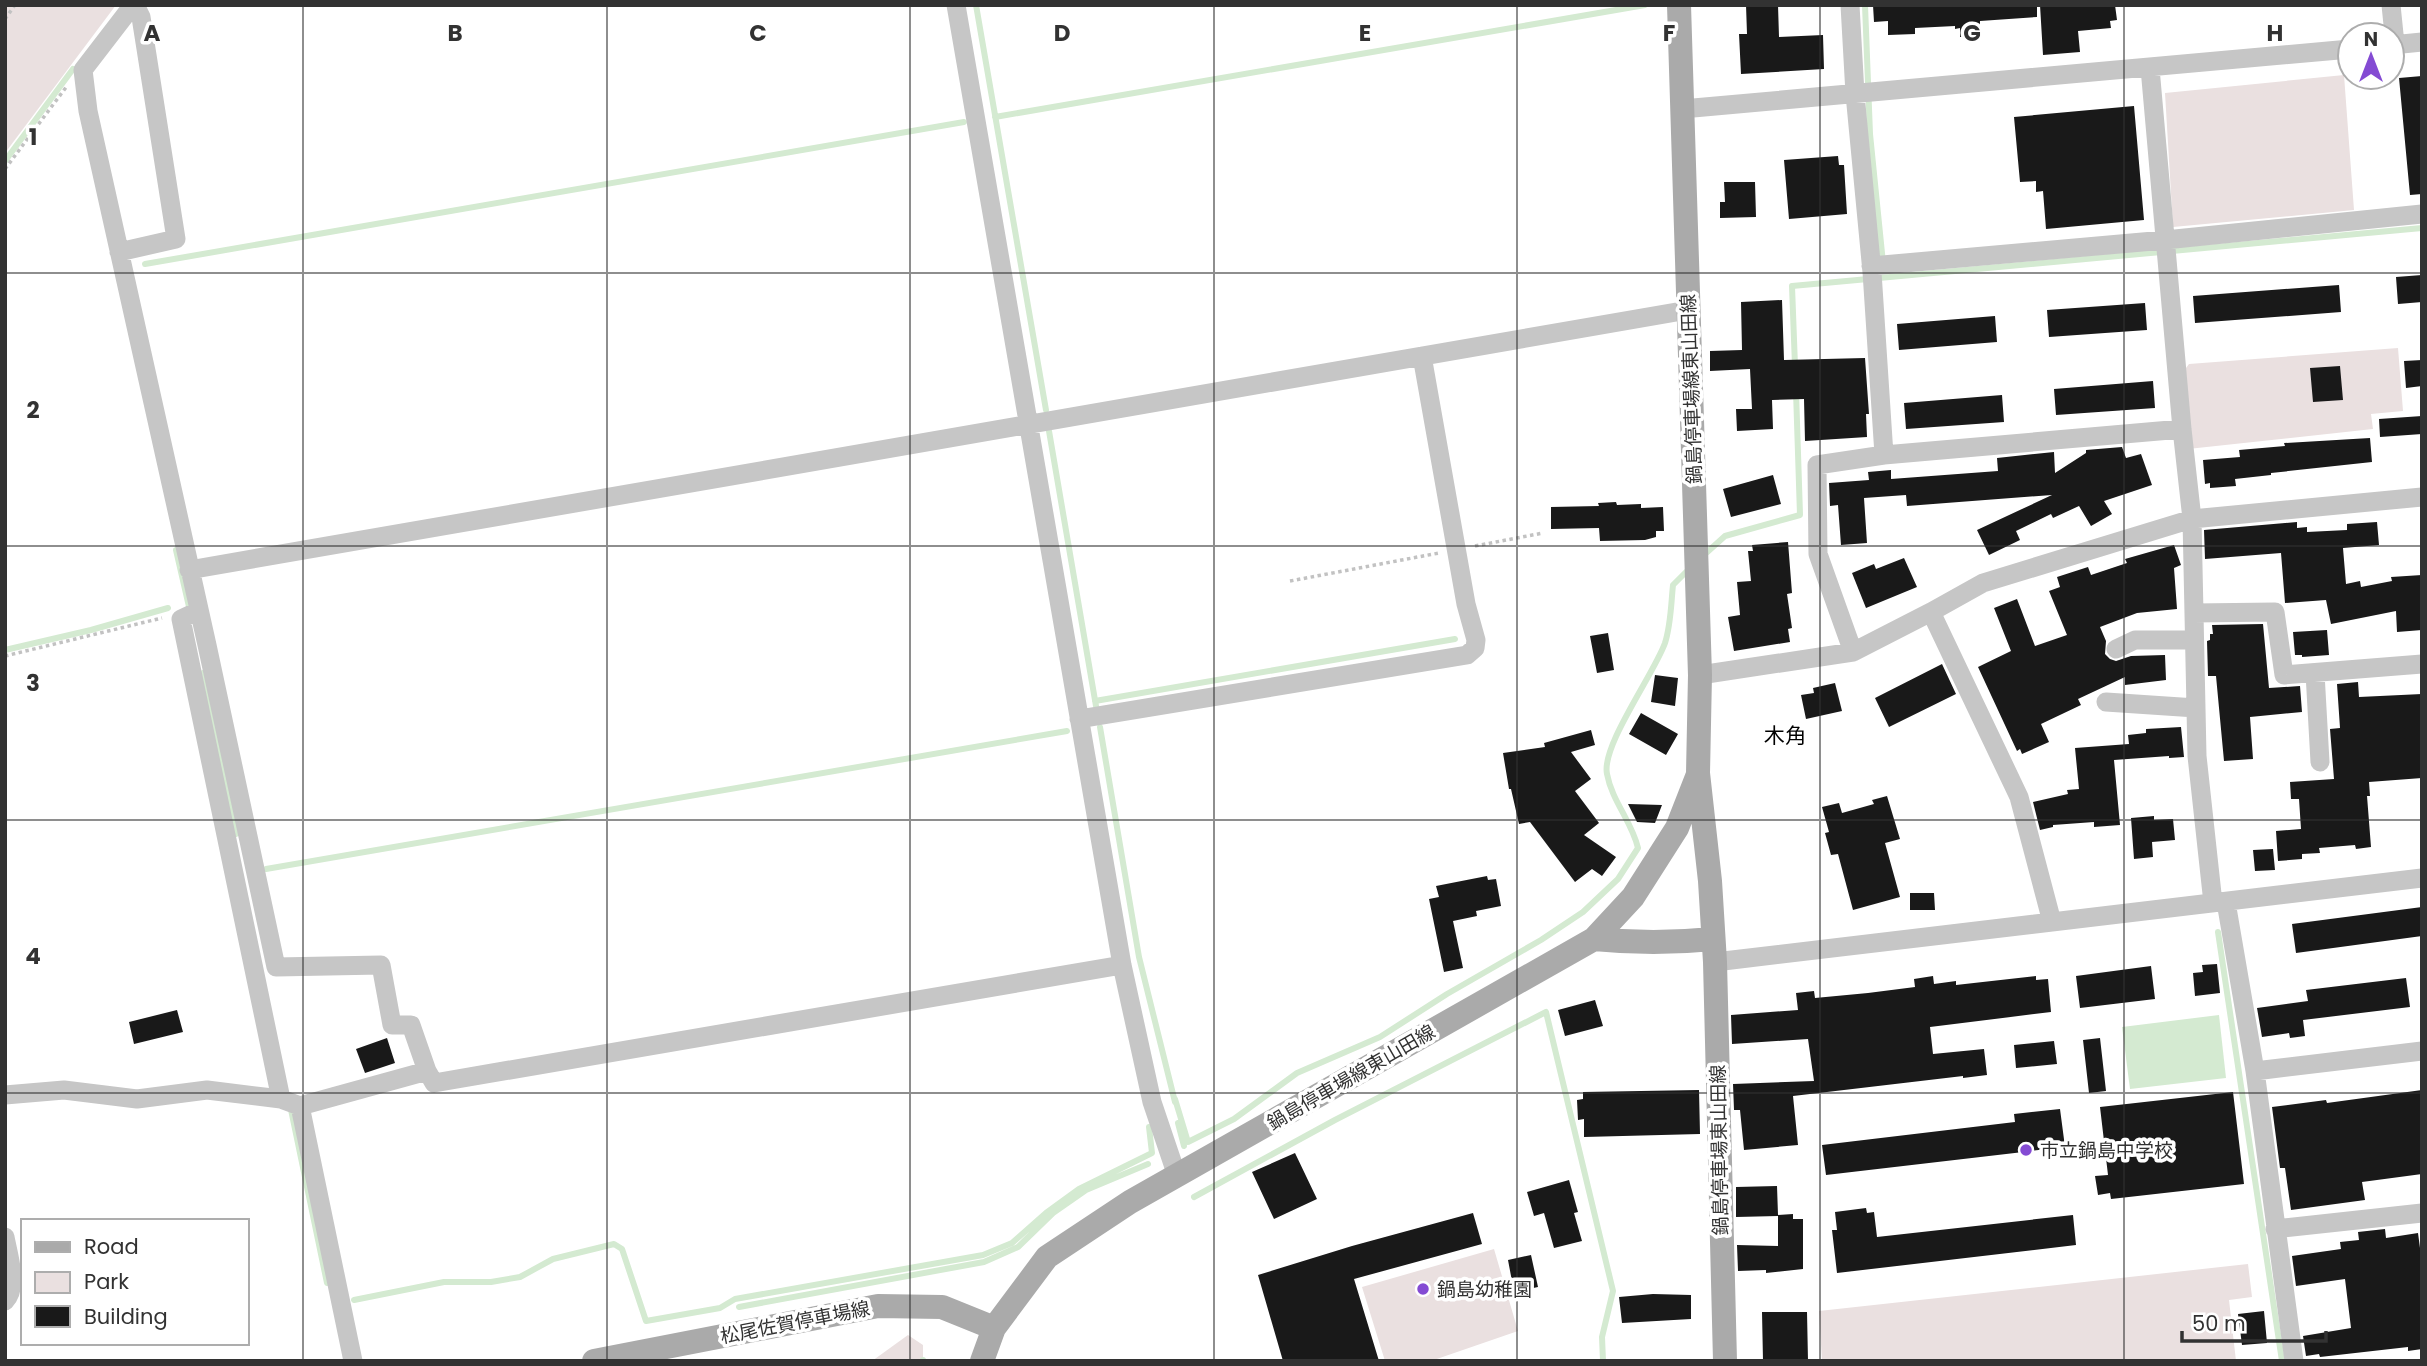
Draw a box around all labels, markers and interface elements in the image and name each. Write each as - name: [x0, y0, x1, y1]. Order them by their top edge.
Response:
- text: A: [144, 17, 161, 49]
- text: B: [447, 17, 463, 49]
- text: C: [749, 17, 767, 49]
- text: D: [1054, 17, 1070, 49]
- text: E: [1359, 17, 1371, 49]
- text: F: [1663, 17, 1675, 49]
- text: G: [1963, 17, 1981, 49]
- text: H: [2267, 17, 2283, 49]
- north arrow: [2336, 21, 2406, 91]
- text: N: [2364, 26, 2378, 53]
- text: 1: [29, 121, 37, 153]
- street label: 鍋島停車場線東山田線: [1675, 294, 1708, 484]
- text: 2: [26, 394, 40, 426]
- text: 3: [26, 667, 40, 699]
- district label: 木角: [1764, 721, 1806, 750]
- text: 4: [25, 940, 41, 972]
- street label: 鍋島停車場線東山田線: [1262, 1018, 1440, 1137]
- street label: 鍋島停車場東山田線: [1705, 1064, 1734, 1236]
- place label: 市立鍋島中学校: [2040, 1137, 2173, 1164]
- marker: 市立鍋島中学校: [2018, 1142, 2034, 1158]
- legend: [21, 1219, 248, 1345]
- text: Road: [84, 1232, 139, 1261]
- text: Park: [84, 1267, 129, 1296]
- place label: 鍋島幼稚園: [1437, 1276, 1532, 1303]
- marker: 鍋島幼稚園: [1415, 1281, 1431, 1297]
- street label: 松尾佐賀停車場線: [718, 1295, 872, 1350]
- scale bar: [2182, 1300, 2326, 1344]
- text: Building: [84, 1302, 168, 1331]
- text: 50 m: [2192, 1309, 2246, 1338]

